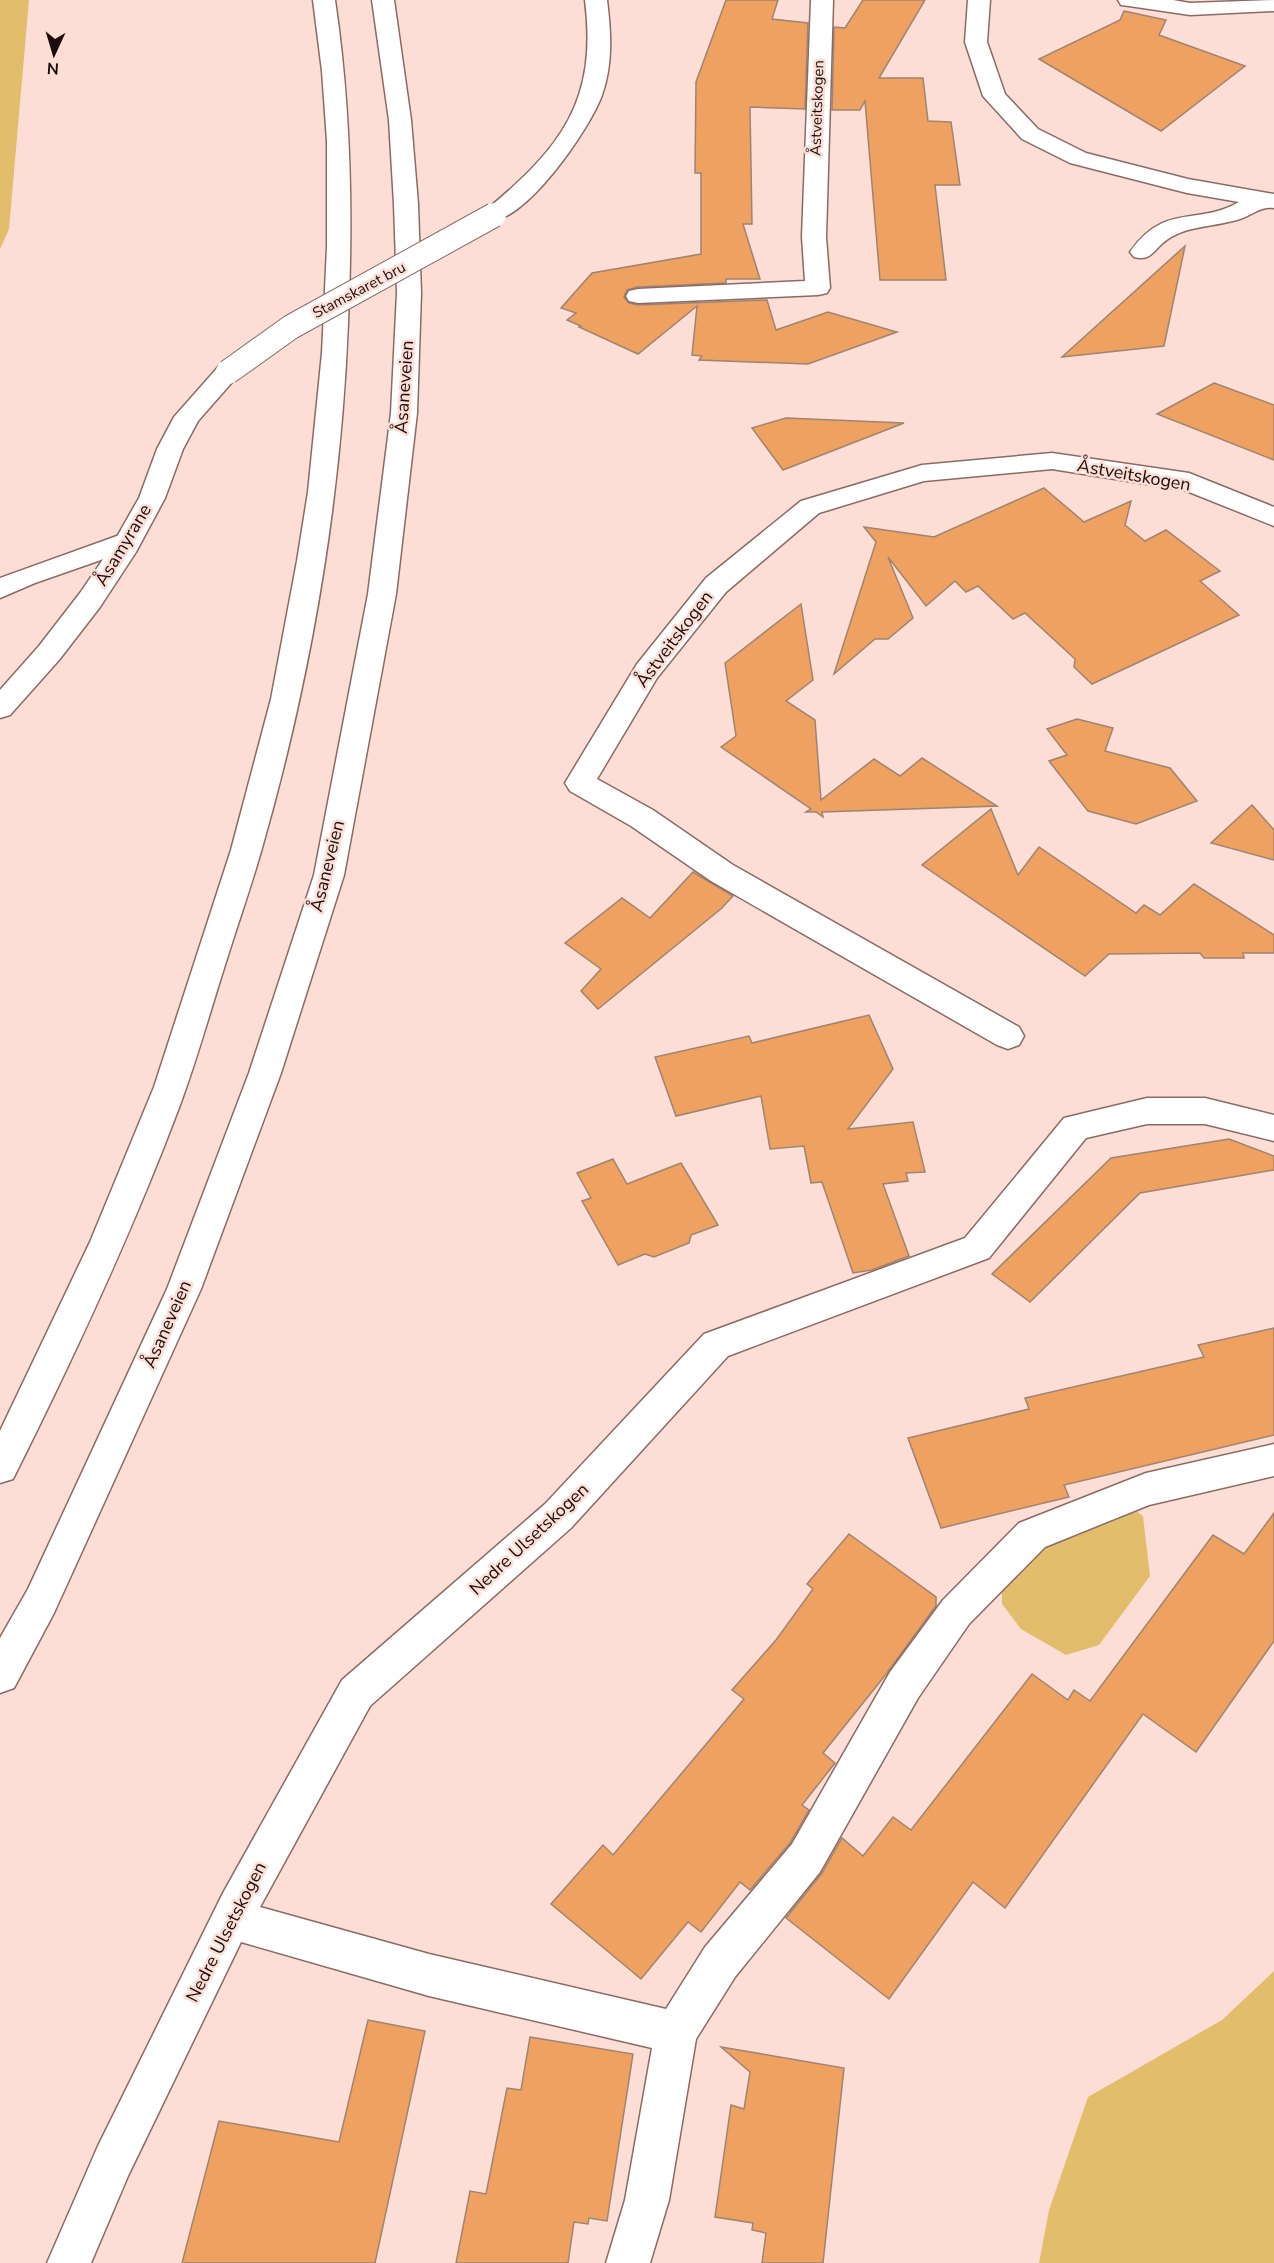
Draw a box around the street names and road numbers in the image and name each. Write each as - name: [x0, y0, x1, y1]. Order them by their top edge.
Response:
- street label: Åstveitskogen: [804, 60, 829, 156]
- street label: Stamskaret bru: [309, 257, 409, 323]
- street label: Åsaneveien: [389, 339, 419, 435]
- street label: Åstveitskogen: [1075, 453, 1193, 497]
- street label: Åsamyrane: [89, 500, 157, 590]
- street label: Åstveitskogen: [630, 586, 718, 692]
- street label: Åsaneveien: [304, 818, 350, 914]
- street label: Åsaneveien: [137, 1276, 197, 1372]
- street label: Nedre Ulsetskogen: [464, 1478, 594, 1600]
- street label: Nedre Ulsetskogen: [180, 1858, 272, 2006]

